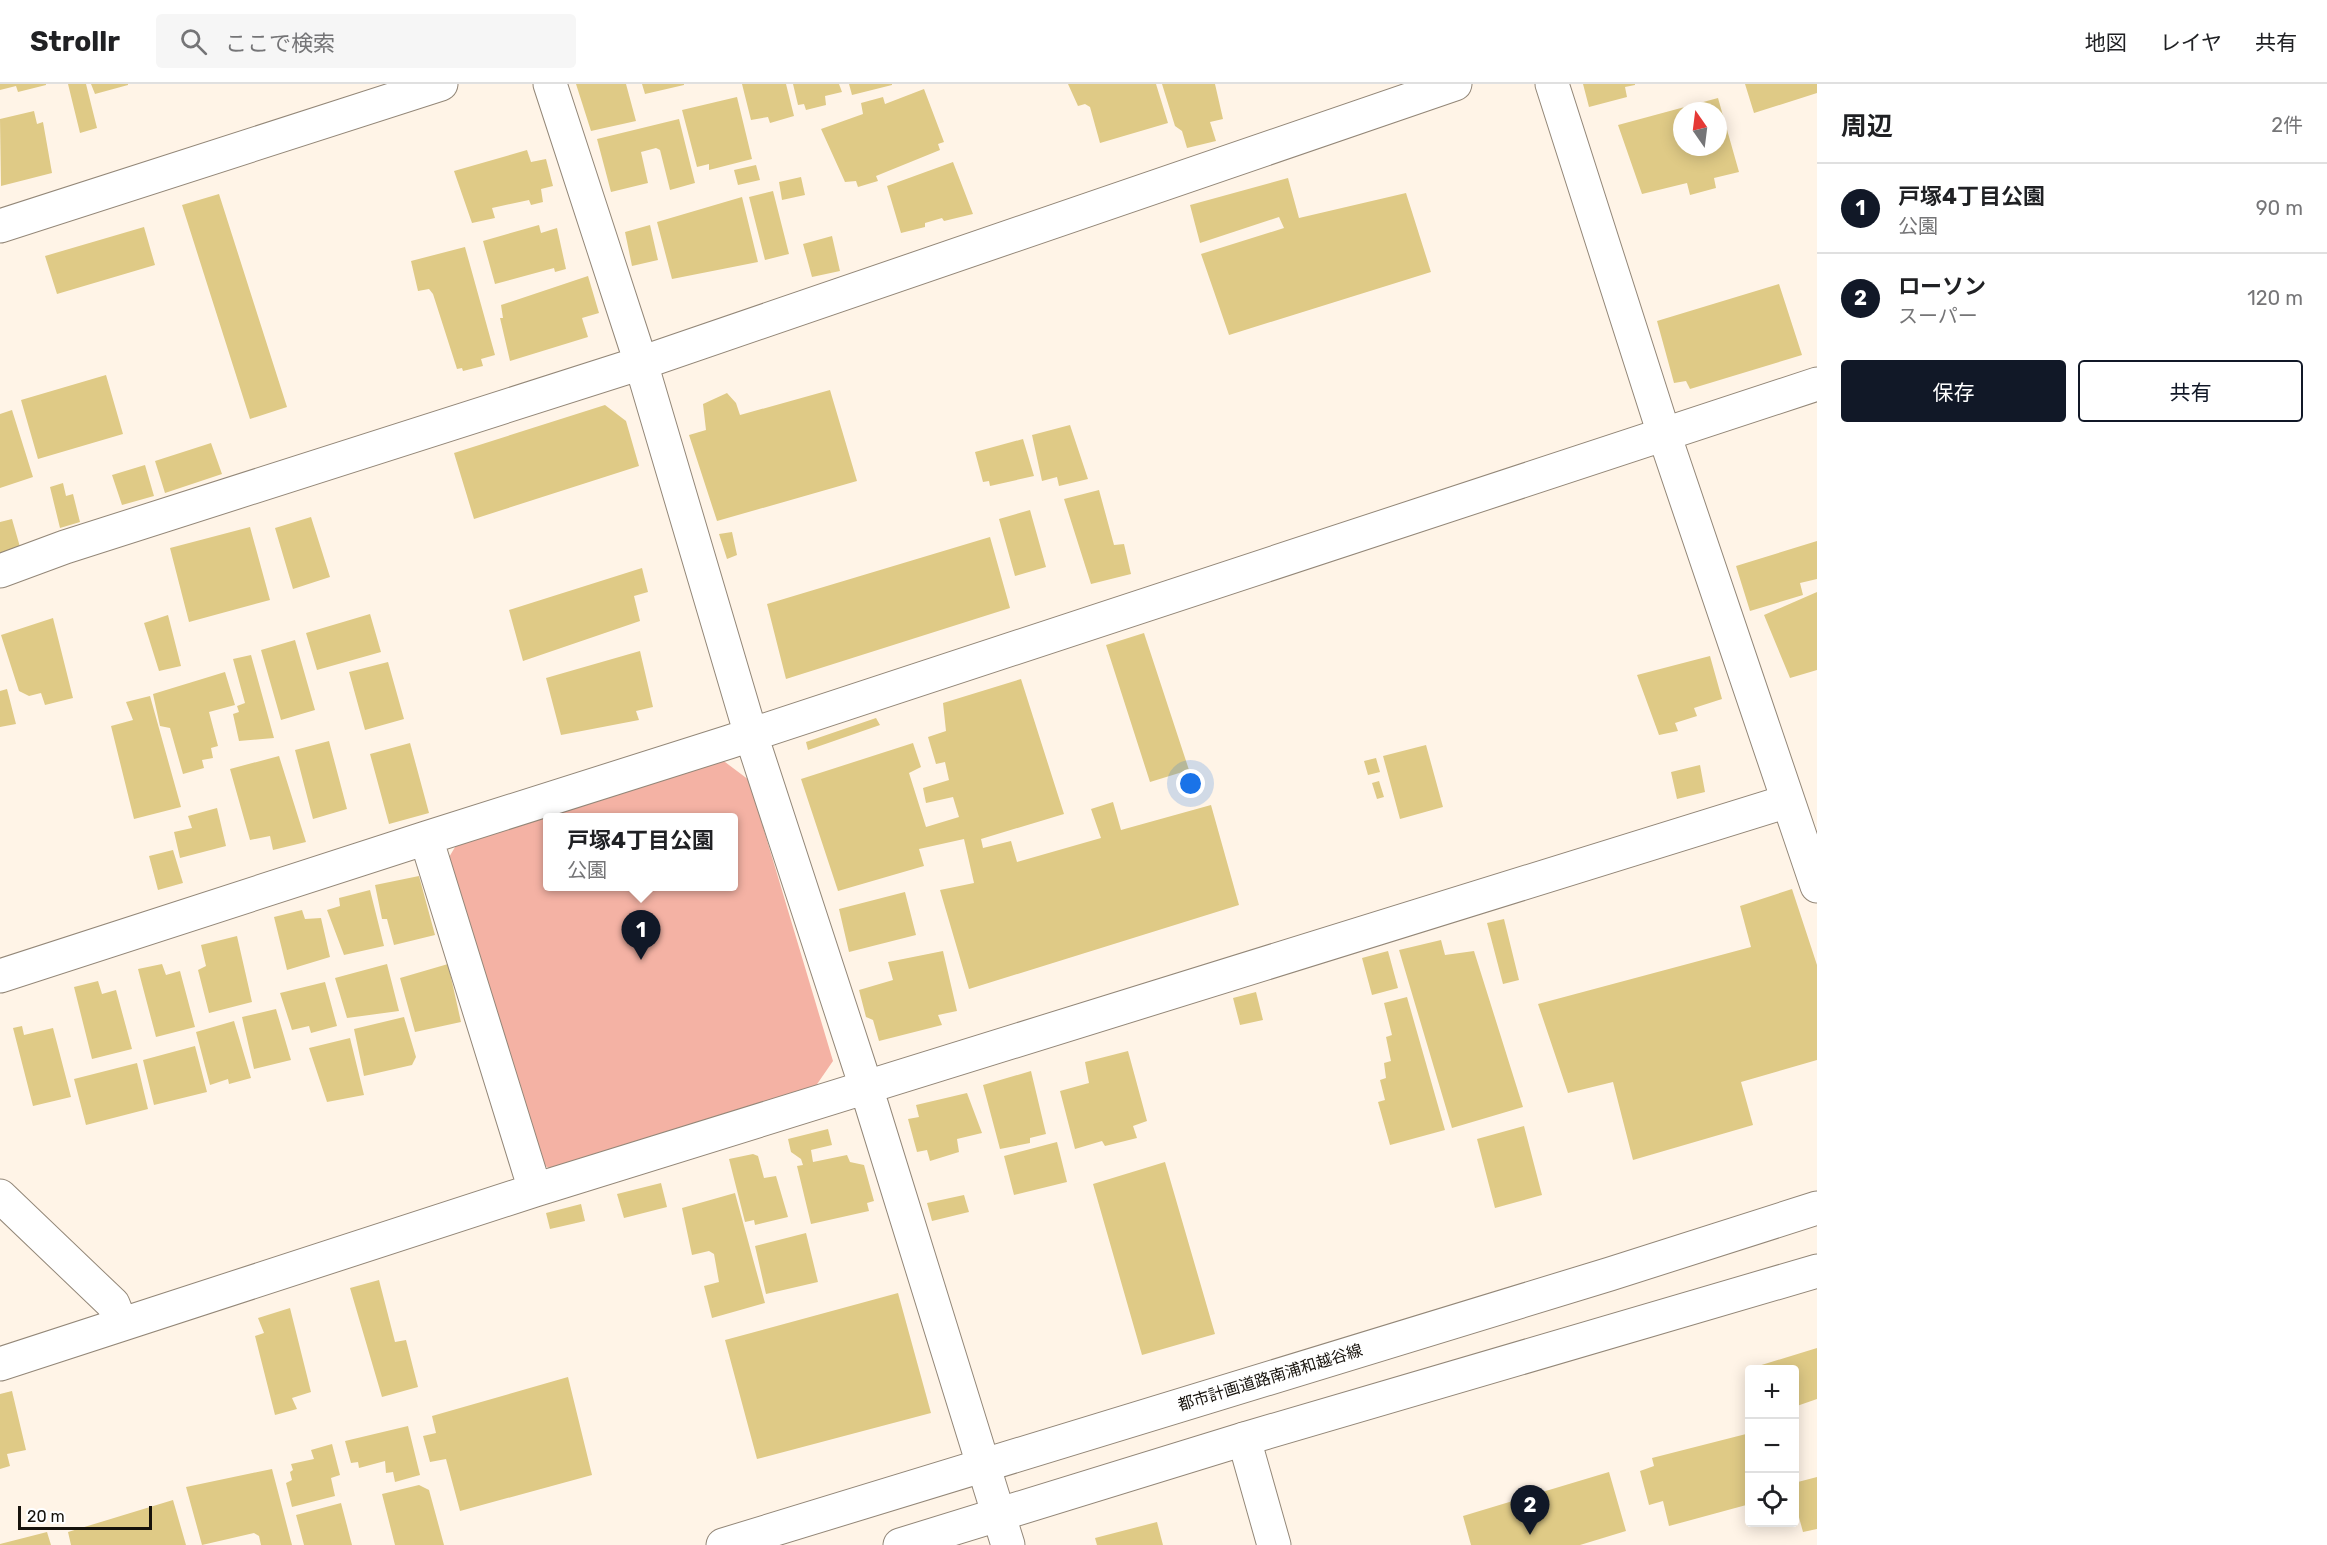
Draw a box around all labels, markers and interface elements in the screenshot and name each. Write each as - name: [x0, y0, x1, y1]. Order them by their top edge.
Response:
- search box: [156, 14, 576, 68]
- text: Strollr: [30, 25, 120, 58]
- icon: search: [177, 25, 210, 58]
- text: ここで検索: [225, 30, 335, 57]
- text: 地図: [2085, 30, 2127, 55]
- text: レイヤ: [2160, 30, 2222, 55]
- text: 共有: [2255, 30, 2297, 55]
- north arrow: [1673, 102, 1727, 156]
- text: 周辺: [1841, 111, 1893, 142]
- text: 2件: [2271, 113, 2303, 137]
- text: 戸塚4丁目公園: [1898, 183, 2045, 210]
- text: 1: [1856, 196, 1865, 220]
- text: 90 m: [2256, 196, 2303, 220]
- text: 公園: [1898, 214, 1938, 238]
- text: ローソン: [1898, 273, 1986, 300]
- text: 2: [1854, 286, 1867, 310]
- text: 120 m: [2247, 286, 2303, 310]
- text: スーパー: [1898, 304, 1978, 328]
- button: 保存: [1841, 360, 2066, 422]
- button: 共有: [2078, 360, 2303, 422]
- your location: [1176, 769, 1205, 798]
- popup: [543, 813, 738, 891]
- text: 戸塚4丁目公園: [567, 827, 714, 854]
- text: 公園: [567, 858, 607, 882]
- pin: 1: [622, 910, 660, 960]
- street label: 都市計画道路南浦和越谷線: [1176, 1340, 1365, 1415]
- map controls: [1745, 1365, 1799, 1527]
- button: +: [1745, 1365, 1799, 1419]
- button: −: [1745, 1419, 1799, 1473]
- button: locate: [1745, 1473, 1799, 1527]
- pin: 2: [1510, 1486, 1550, 1535]
- scale bar: [18, 1503, 152, 1530]
- text: 20 m: [27, 1507, 65, 1526]

